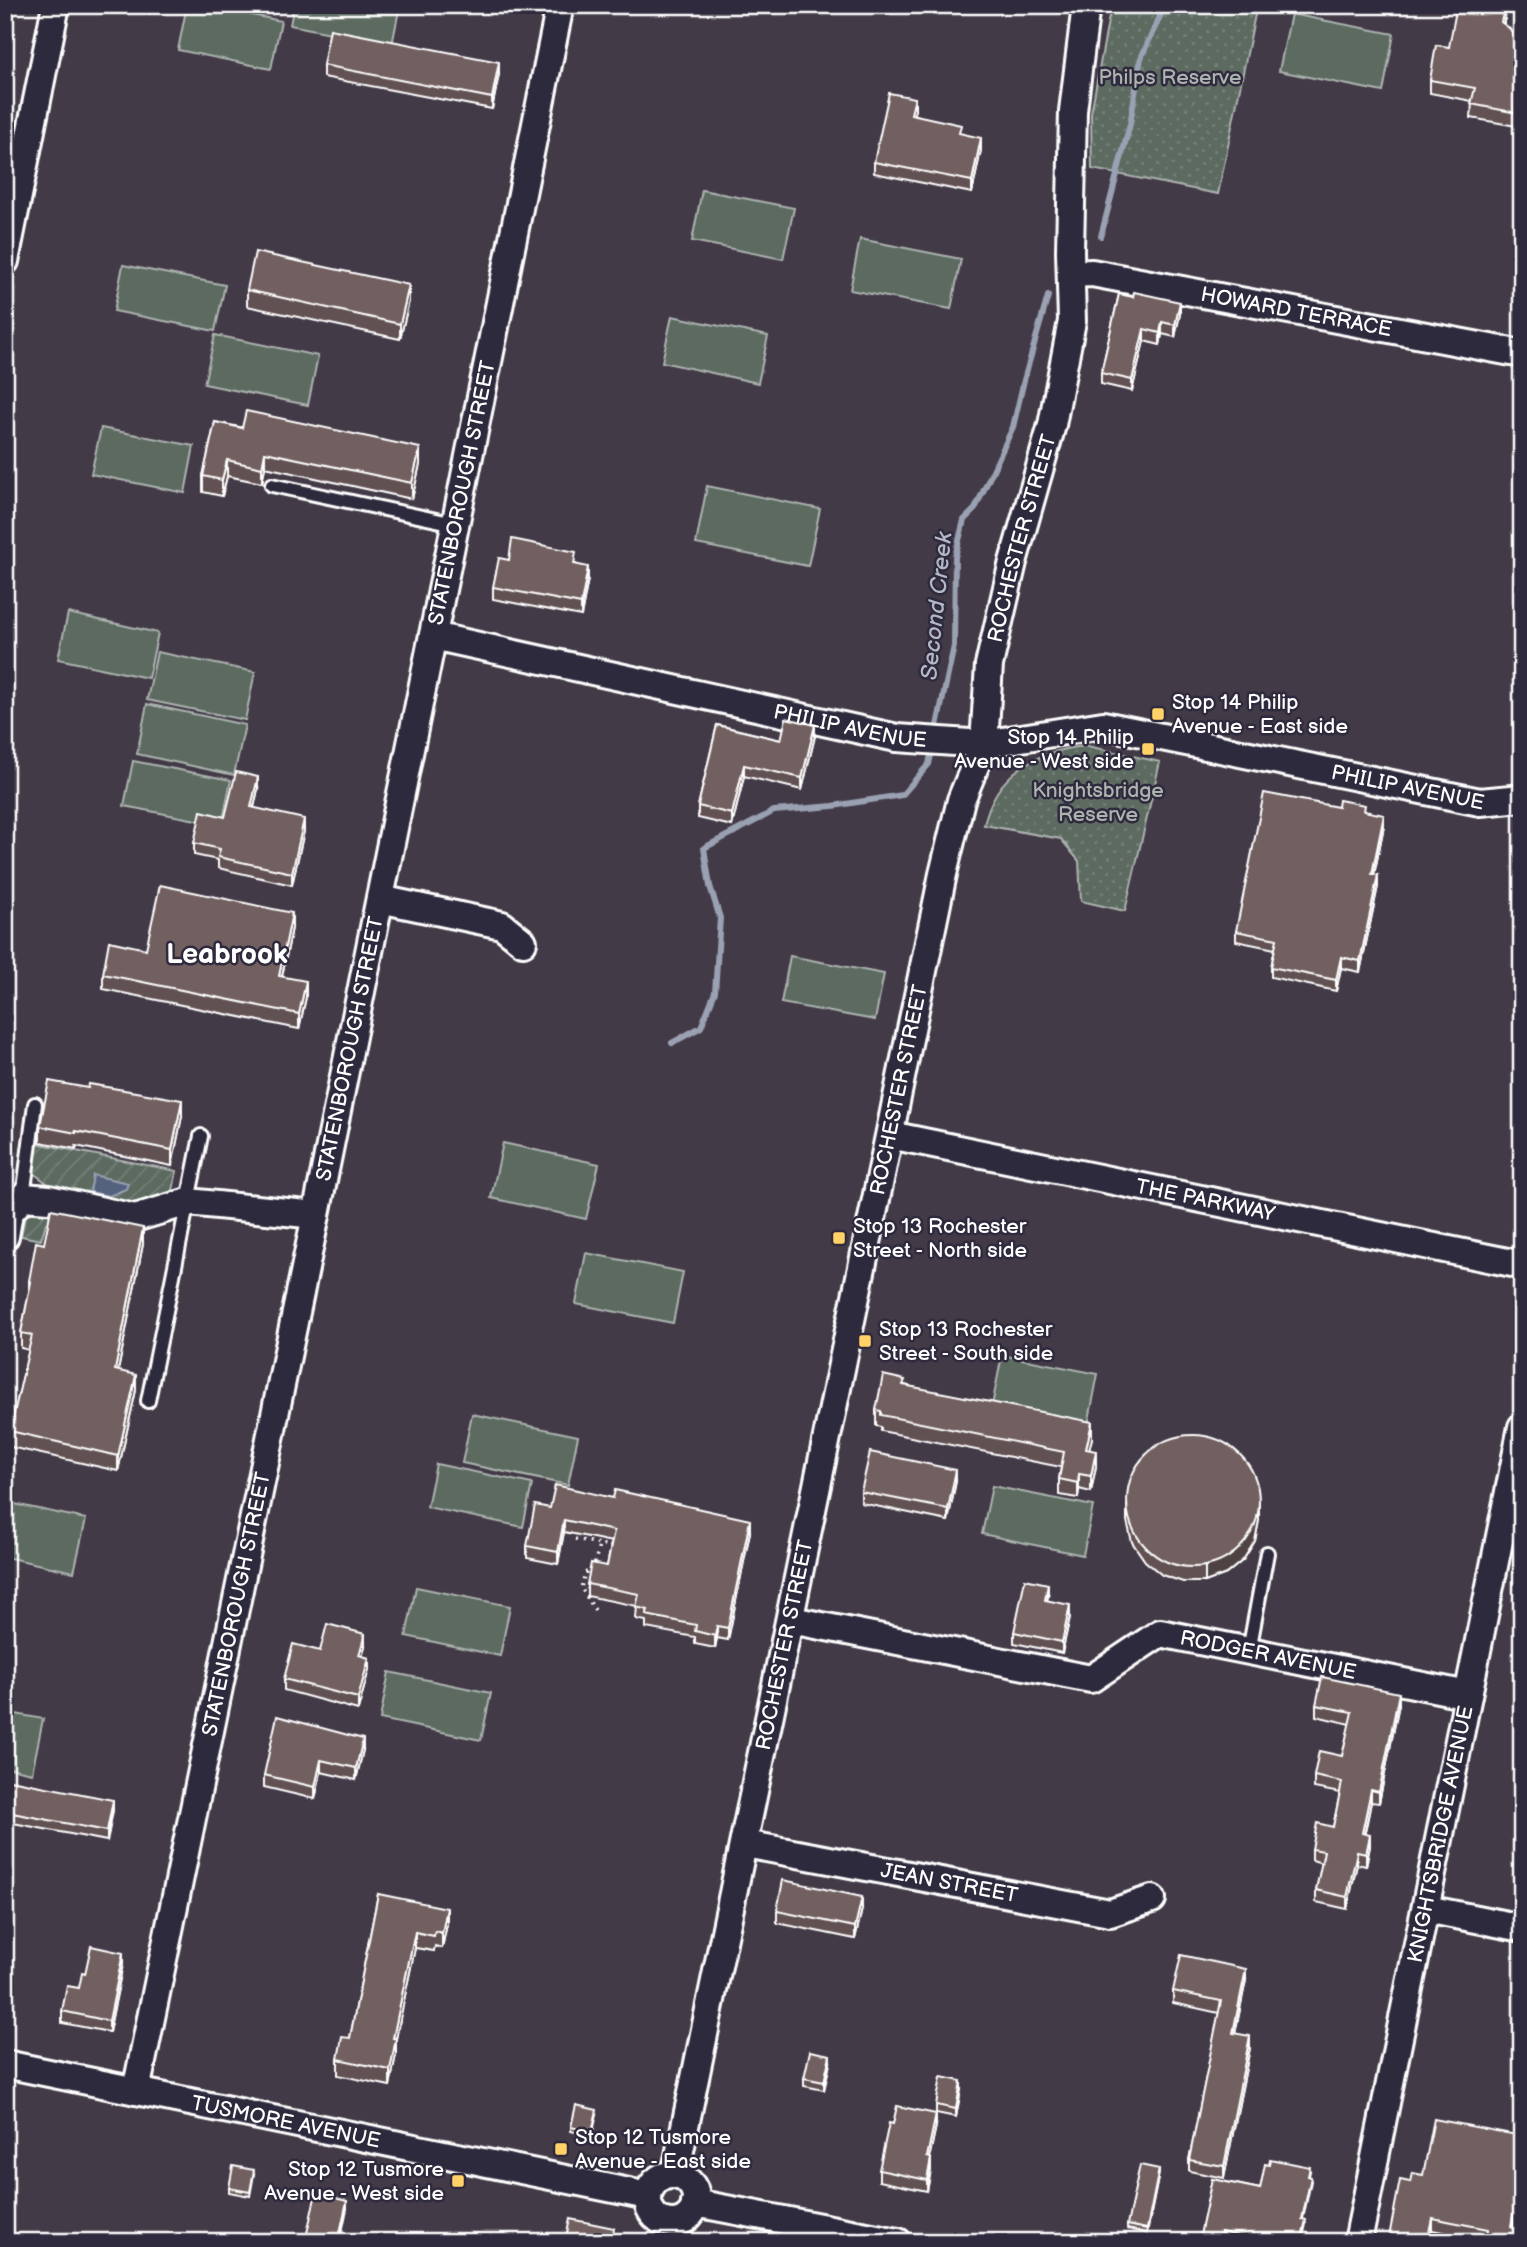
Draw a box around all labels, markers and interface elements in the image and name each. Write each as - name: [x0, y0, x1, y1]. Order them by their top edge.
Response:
- park label: Philps Reserve: [1099, 65, 1241, 90]
- street label: HOWARD TERRACE: [1199, 282, 1394, 342]
- street label: STATENBOROUGH STREET: [423, 358, 501, 627]
- street label: ROCHESTER STREET: [983, 431, 1062, 645]
- water label: Second Creek: [915, 530, 959, 682]
- place label: Stop 14 Philip Avenue - East side: [1172, 690, 1348, 739]
- street label: PHILIP AVENUE: [771, 699, 927, 753]
- marker: Stop 14 Philip Avenue - East side: [1150, 706, 1166, 722]
- place label: Stop 14 Philip Avenue - West side: [954, 725, 1134, 774]
- marker: Stop 14 Philip Avenue - West side: [1140, 741, 1156, 757]
- street label: PHILIP AVENUE: [1329, 760, 1486, 816]
- park label: Knightsbridge Reserve: [1032, 778, 1164, 827]
- street label: STATENBOROUGH STREET: [311, 914, 389, 1183]
- district label: Leabrook: [166, 938, 288, 971]
- street label: ROCHESTER STREET: [865, 982, 933, 1197]
- street label: THE PARKWAY: [1134, 1174, 1278, 1227]
- place label: Stop 13 Rochester Street - North side: [853, 1214, 1027, 1263]
- marker: Stop 13 Rochester Street - North side: [831, 1230, 847, 1246]
- place label: Stop 13 Rochester Street - South side: [879, 1317, 1053, 1366]
- marker: Stop 13 Rochester Street - South side: [857, 1333, 873, 1349]
- street label: STATENBOROUGH STREET: [197, 1470, 276, 1739]
- street label: ROCHESTER STREET: [751, 1538, 819, 1753]
- street label: RODGER AVENUE: [1178, 1625, 1358, 1685]
- street label: KNIGHTSBRIDGE AVENUE: [1403, 1704, 1479, 1965]
- street label: JEAN STREET: [879, 1858, 1020, 1908]
- street label: TUSMORE AVENUE: [189, 2091, 383, 2154]
- place label: Stop 12 Tusmore Avenue - East side: [575, 2125, 751, 2174]
- marker: Stop 12 Tusmore Avenue - East side: [553, 2141, 569, 2157]
- place label: Stop 12 Tusmore Avenue - West side: [264, 2157, 444, 2206]
- marker: Stop 12 Tusmore Avenue - West side: [450, 2173, 466, 2189]

